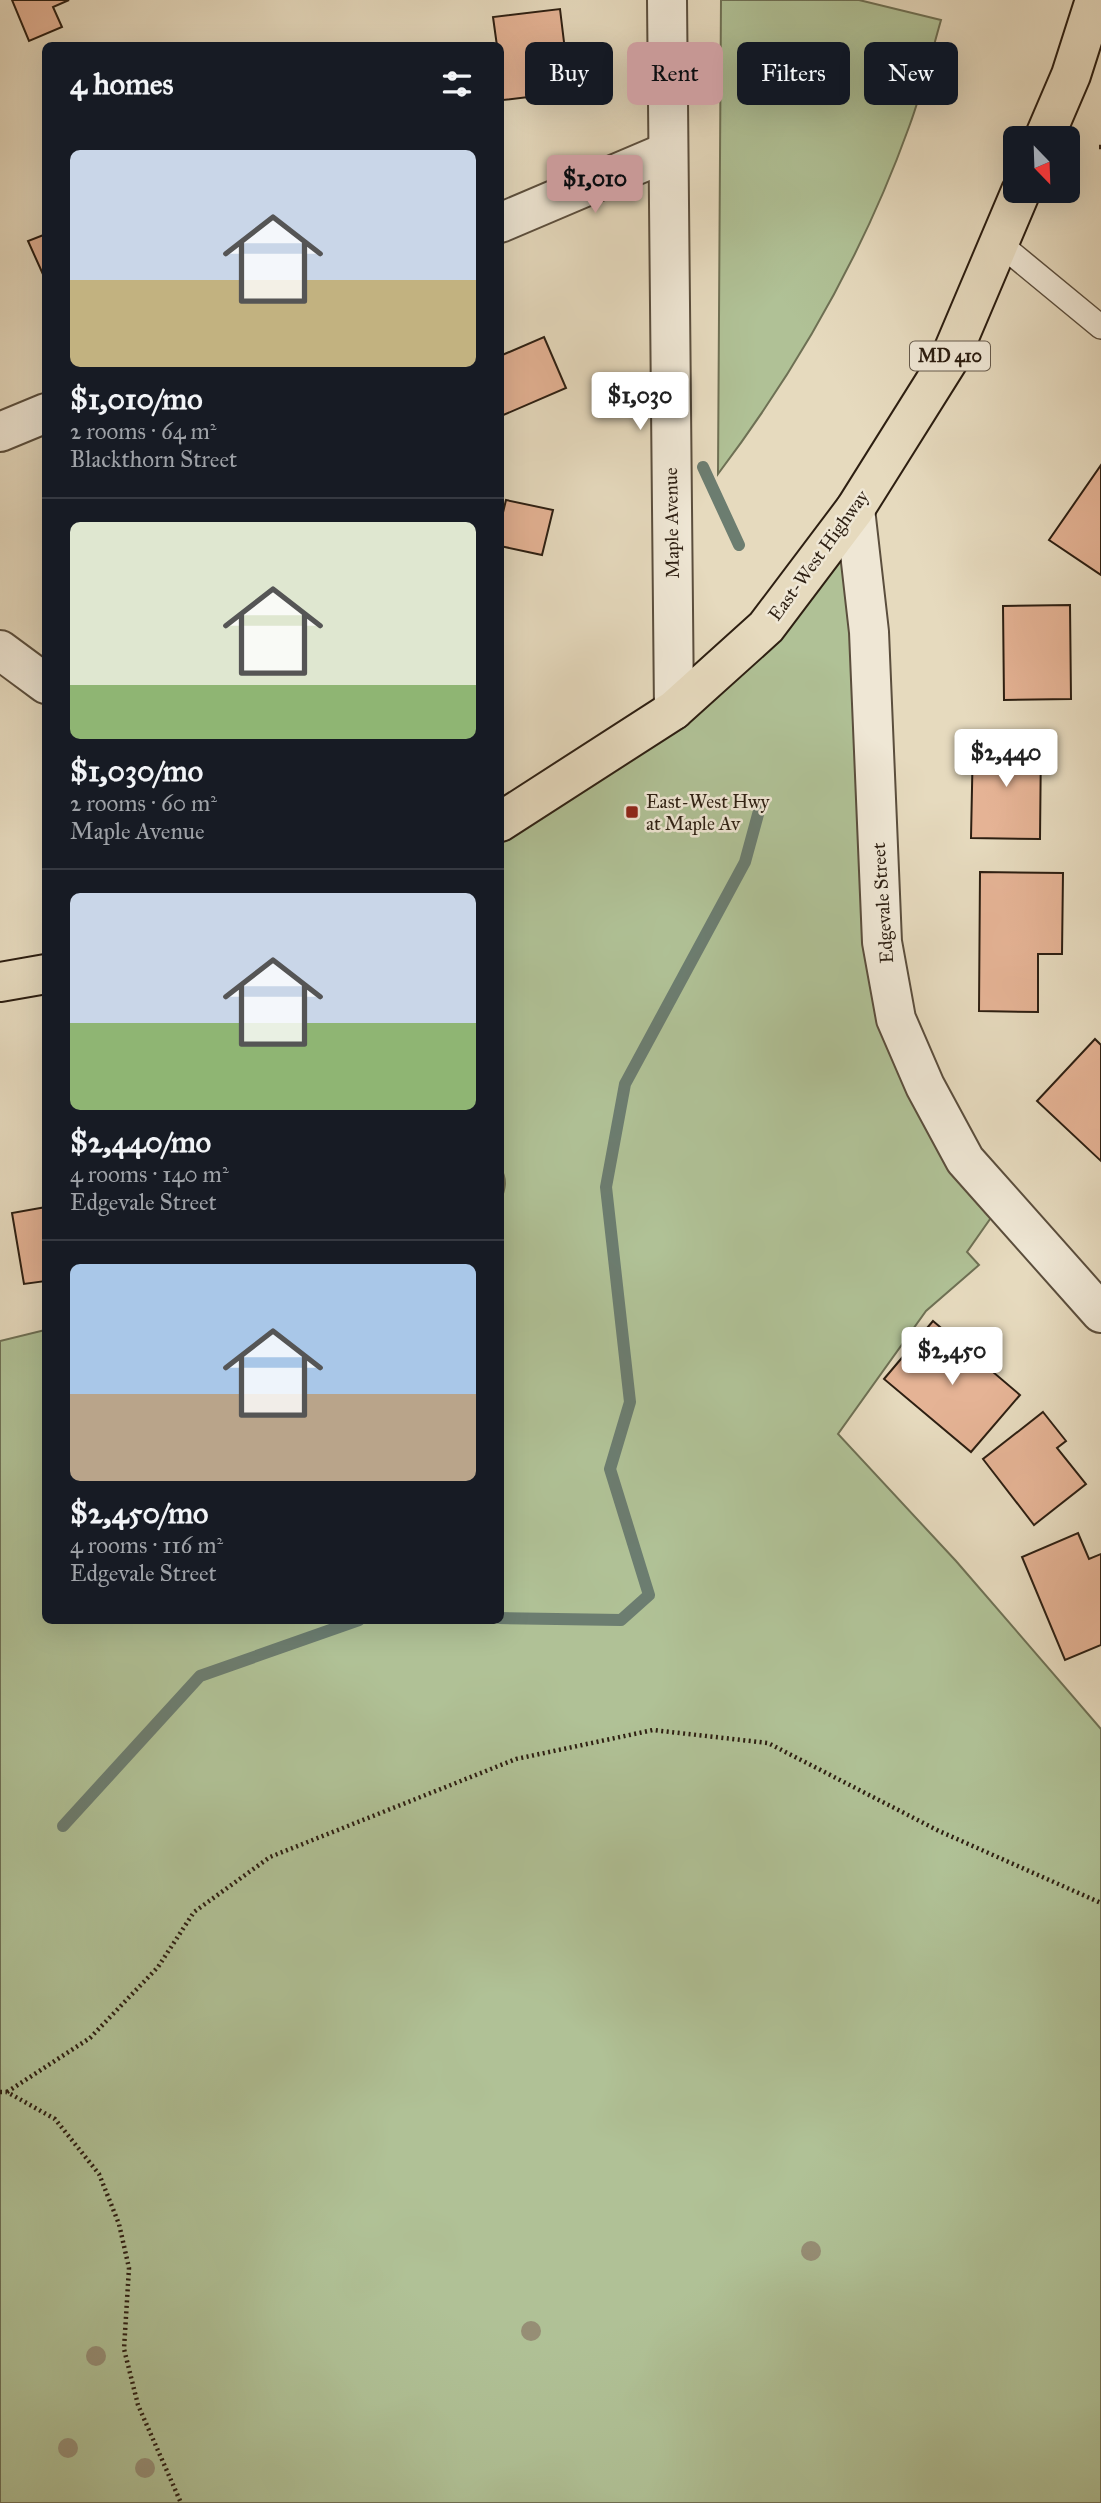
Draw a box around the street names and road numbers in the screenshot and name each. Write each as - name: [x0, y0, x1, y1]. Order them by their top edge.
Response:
- road number: MD 410: [910, 342, 990, 370]
- street label: Maple Avenue: [659, 467, 684, 579]
- street label: East-West Highway: [763, 485, 875, 626]
- street label: Edgevale Street: [867, 841, 899, 964]

